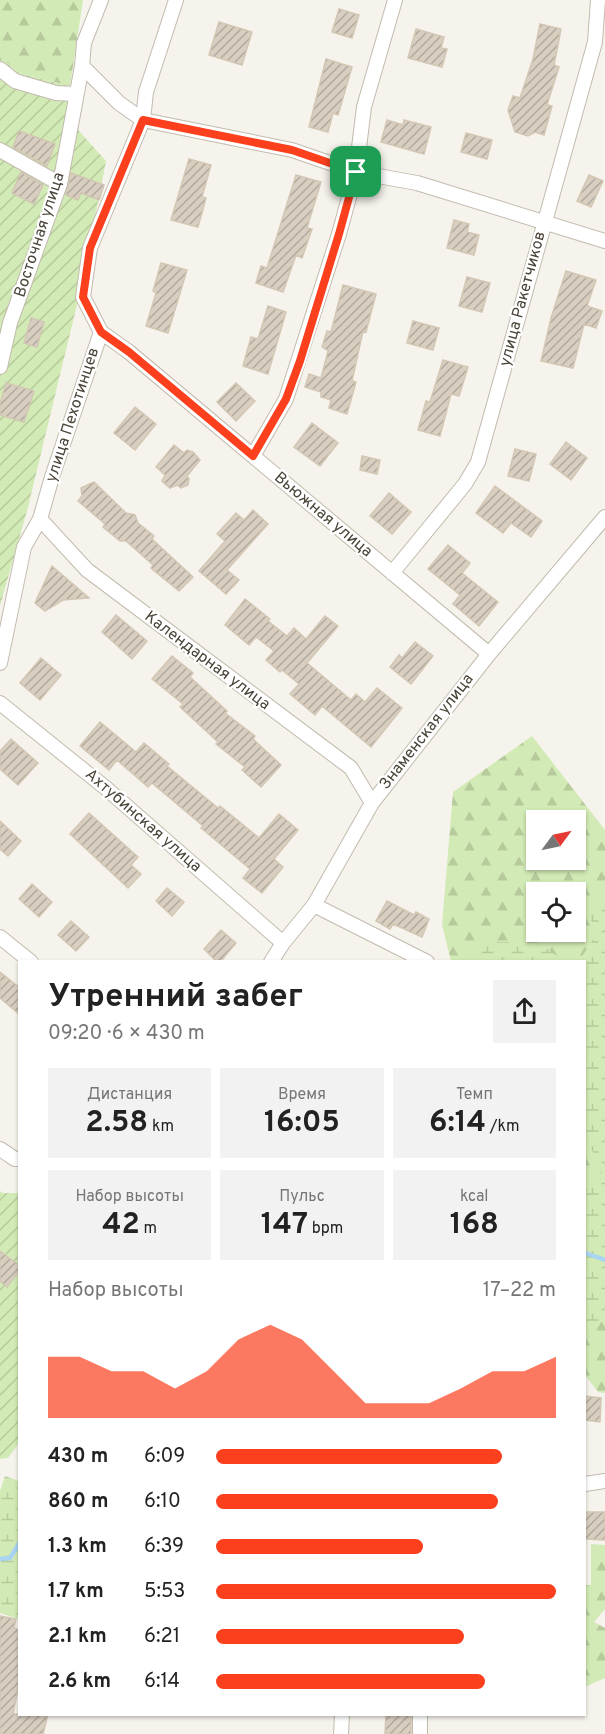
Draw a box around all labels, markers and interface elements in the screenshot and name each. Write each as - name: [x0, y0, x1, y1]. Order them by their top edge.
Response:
- pin: [330, 146, 381, 197]
- icon: arrive: [339, 155, 372, 188]
- street label: Восточная улица: [10, 170, 70, 300]
- street label: улица Ракетчиков: [495, 229, 551, 369]
- street label: улица Пехотинцев: [42, 345, 104, 485]
- street label: Вьюжная улица: [270, 468, 376, 562]
- street label: Календарная улица: [140, 607, 274, 715]
- street label: Знаменская улица: [376, 670, 478, 794]
- street label: Ахтубинская улица: [81, 765, 205, 877]
- north arrow: [526, 810, 586, 870]
- map controls: [526, 810, 586, 942]
- button: locate: [526, 882, 586, 942]
- text: Утренний забег: [48, 977, 303, 1019]
- button: share: [493, 980, 556, 1043]
- text: 09:20 · 6 × 430 m: [48, 1021, 205, 1047]
- text: Дистанция: [87, 1085, 172, 1105]
- text: Время: [278, 1085, 326, 1105]
- text: Темп: [456, 1085, 493, 1105]
- text: 2.58: [85, 1105, 148, 1142]
- text: 16:05: [264, 1105, 340, 1142]
- text: 6:14: [429, 1105, 486, 1142]
- text: km: [148, 1117, 174, 1137]
- text: /km: [486, 1117, 520, 1137]
- text: Набор высоты: [75, 1187, 184, 1207]
- text: Пульс: [279, 1187, 325, 1207]
- text: kcal: [460, 1187, 489, 1207]
- text: 42: [102, 1207, 140, 1244]
- text: 147: [261, 1207, 308, 1244]
- text: 168: [450, 1207, 499, 1244]
- text: m: [140, 1219, 157, 1239]
- text: bpm: [308, 1219, 343, 1239]
- text: Набор высоты: [48, 1278, 184, 1304]
- text: 17–22 m: [483, 1278, 556, 1304]
- text: 430 m: [48, 1444, 108, 1470]
- text: 6:09: [144, 1444, 185, 1470]
- text: 860 m: [48, 1489, 109, 1515]
- text: 6:10: [144, 1489, 181, 1515]
- text: 1.3 km: [48, 1534, 107, 1560]
- text: 6:39: [144, 1534, 184, 1560]
- text: 1.7 km: [48, 1579, 104, 1605]
- text: 5:53: [144, 1579, 185, 1605]
- text: 2.1 km: [48, 1624, 107, 1650]
- text: 6:21: [144, 1624, 180, 1650]
- text: 2.6 km: [48, 1669, 111, 1695]
- text: 6:14: [144, 1669, 180, 1695]

